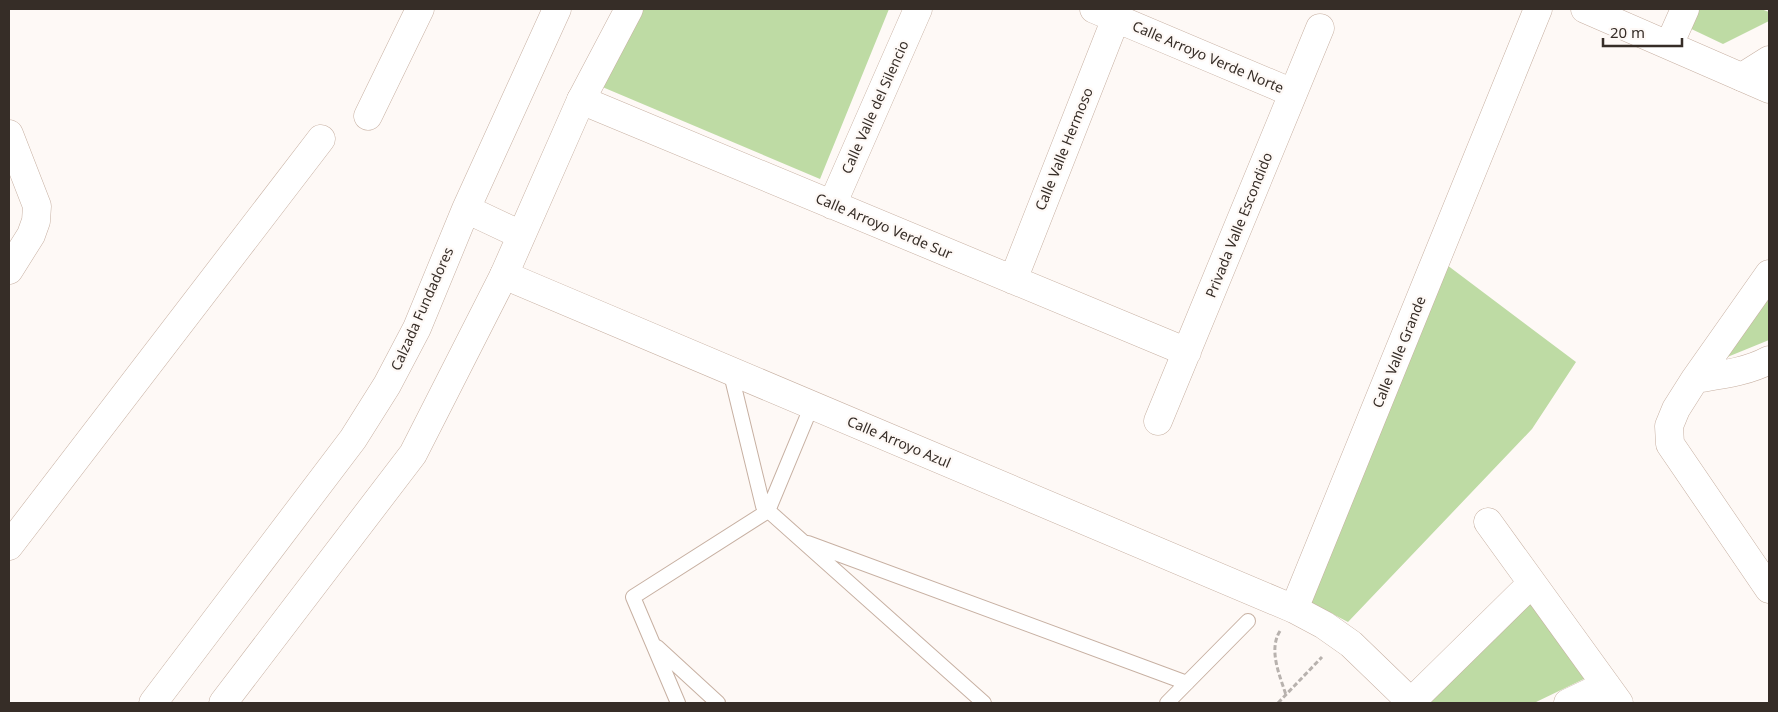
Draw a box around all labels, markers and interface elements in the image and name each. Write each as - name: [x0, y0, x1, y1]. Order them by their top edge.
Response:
- scale bar: [1603, 15, 1682, 47]
- street label: Calle Arroyo Verde Norte: [1130, 16, 1287, 97]
- text: 20 m: [1610, 22, 1645, 42]
- street label: Calle Valle del Silencio: [837, 37, 913, 177]
- street label: Calle Valle Hermoso: [1030, 85, 1097, 213]
- street label: Privada Valle Escondido: [1201, 149, 1276, 300]
- street label: Calle Arroyo Verde Sur: [813, 188, 956, 263]
- street label: Calzada Fundadores: [386, 244, 457, 373]
- street label: Calle Valle Grande: [1367, 293, 1430, 410]
- street label: Calle Arroyo Azul: [844, 411, 954, 472]

